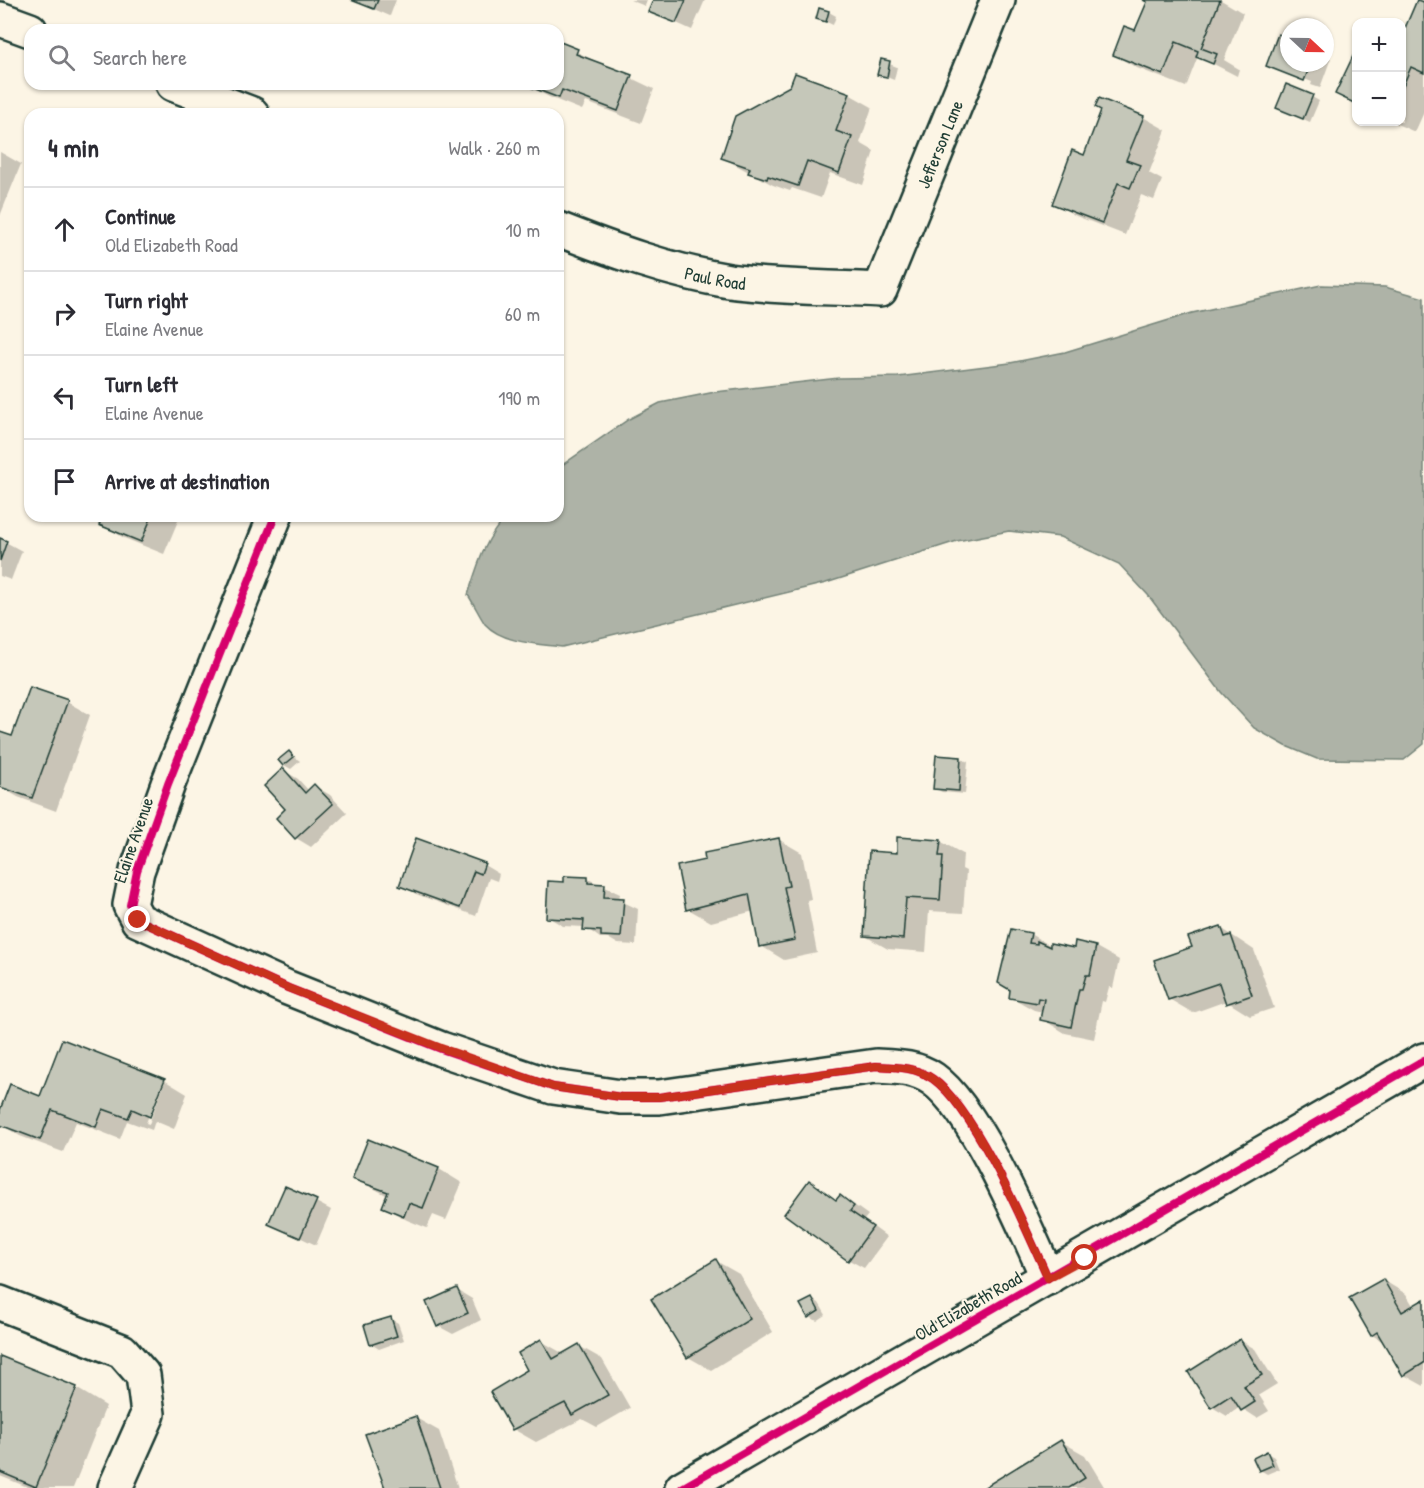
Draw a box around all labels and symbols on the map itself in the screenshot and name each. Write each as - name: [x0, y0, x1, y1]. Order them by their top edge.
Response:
- north arrow: [1280, 18, 1334, 72]
- street label: Jefferson Lane: [910, 96, 969, 192]
- street label: Paul Road: [682, 260, 747, 295]
- street label: Elaine Avenue: [107, 794, 159, 886]
- route end: [124, 906, 150, 932]
- route start: [1071, 1244, 1097, 1270]
- street label: Old Elizabeth Road: [910, 1265, 1026, 1347]

